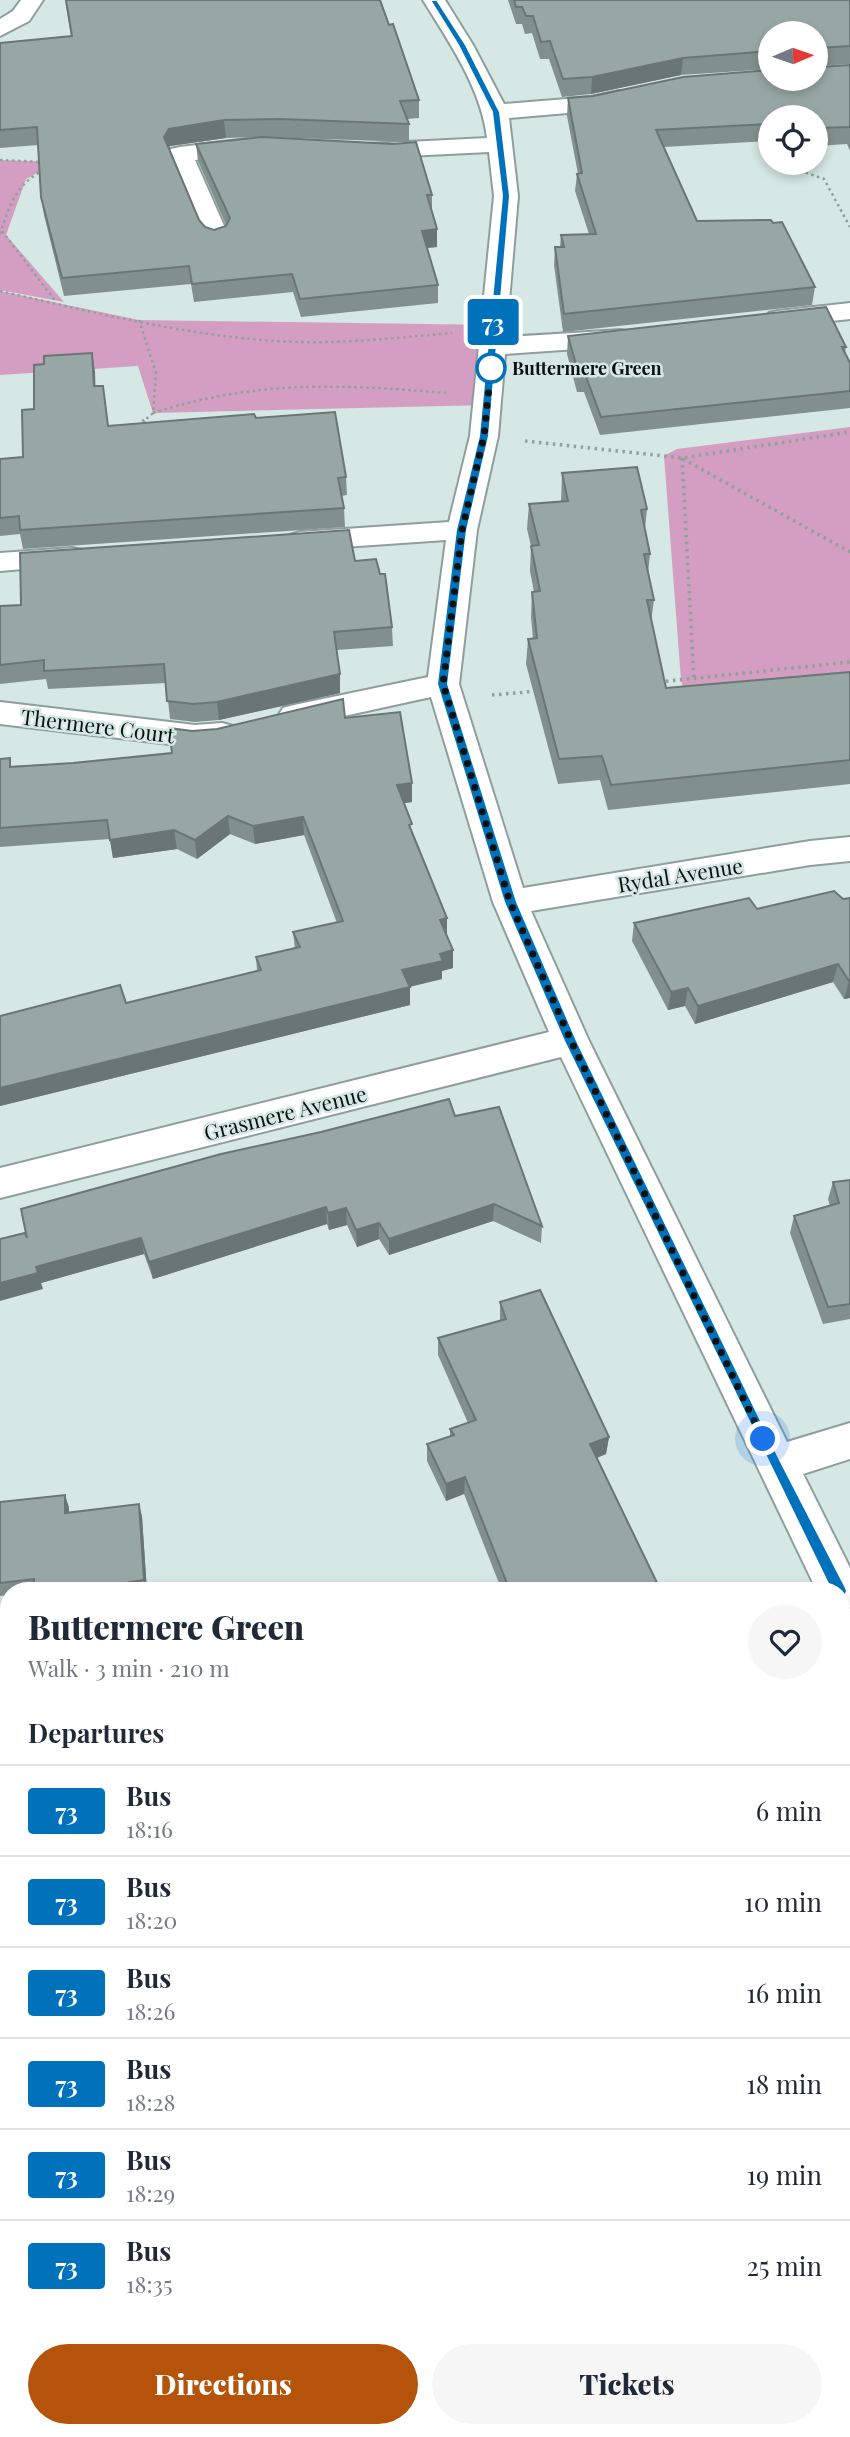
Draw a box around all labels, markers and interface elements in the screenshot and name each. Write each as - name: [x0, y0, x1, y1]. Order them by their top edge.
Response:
- north arrow: [758, 21, 828, 91]
- map controls: [758, 21, 828, 175]
- button: locate: [758, 105, 828, 175]
- line badge: 73: [462, 299, 524, 345]
- text: 73: [482, 306, 504, 338]
- marker: Buttermere Green: [476, 353, 506, 383]
- place label: Buttermere Green: [512, 356, 662, 380]
- street label: Thermere Court: [20, 702, 177, 748]
- street label: Rydal Avenue: [615, 850, 745, 898]
- street label: Grasmere Avenue: [201, 1078, 369, 1146]
- your location: [745, 1421, 780, 1456]
- text: Buttermere Green: [28, 1604, 304, 1648]
- button: heart: [748, 1605, 822, 1679]
- text: Walk · 3 min · 210 m: [28, 1652, 230, 1683]
- text: Departures: [28, 1715, 164, 1750]
- text: Bus: [126, 1778, 171, 1813]
- text: 6 min: [756, 1793, 822, 1828]
- text: 73: [55, 1795, 78, 1827]
- text: 18:16: [126, 1813, 173, 1844]
- text: Bus: [126, 1869, 171, 1904]
- text: 10 min: [744, 1884, 822, 1919]
- text: 73: [55, 1886, 78, 1918]
- text: 18:20: [126, 1904, 177, 1935]
- text: Bus: [126, 1960, 171, 1995]
- text: 16 min: [746, 1975, 822, 2010]
- text: 73: [55, 1977, 78, 2009]
- text: 18:26: [126, 1995, 176, 2026]
- text: Bus: [126, 2051, 171, 2086]
- text: 18 min: [746, 2066, 822, 2101]
- text: 73: [55, 2068, 78, 2100]
- text: 18:28: [126, 2086, 176, 2117]
- text: Bus: [126, 2142, 171, 2177]
- text: 19 min: [746, 2157, 822, 2192]
- text: 73: [55, 2159, 78, 2191]
- text: 18:29: [126, 2177, 175, 2208]
- text: Bus: [126, 2233, 171, 2268]
- text: 25 min: [746, 2248, 822, 2283]
- text: 73: [55, 2250, 78, 2282]
- text: 18:35: [126, 2268, 173, 2299]
- button: Directions: [28, 2344, 418, 2424]
- button: Tickets: [432, 2344, 822, 2424]

